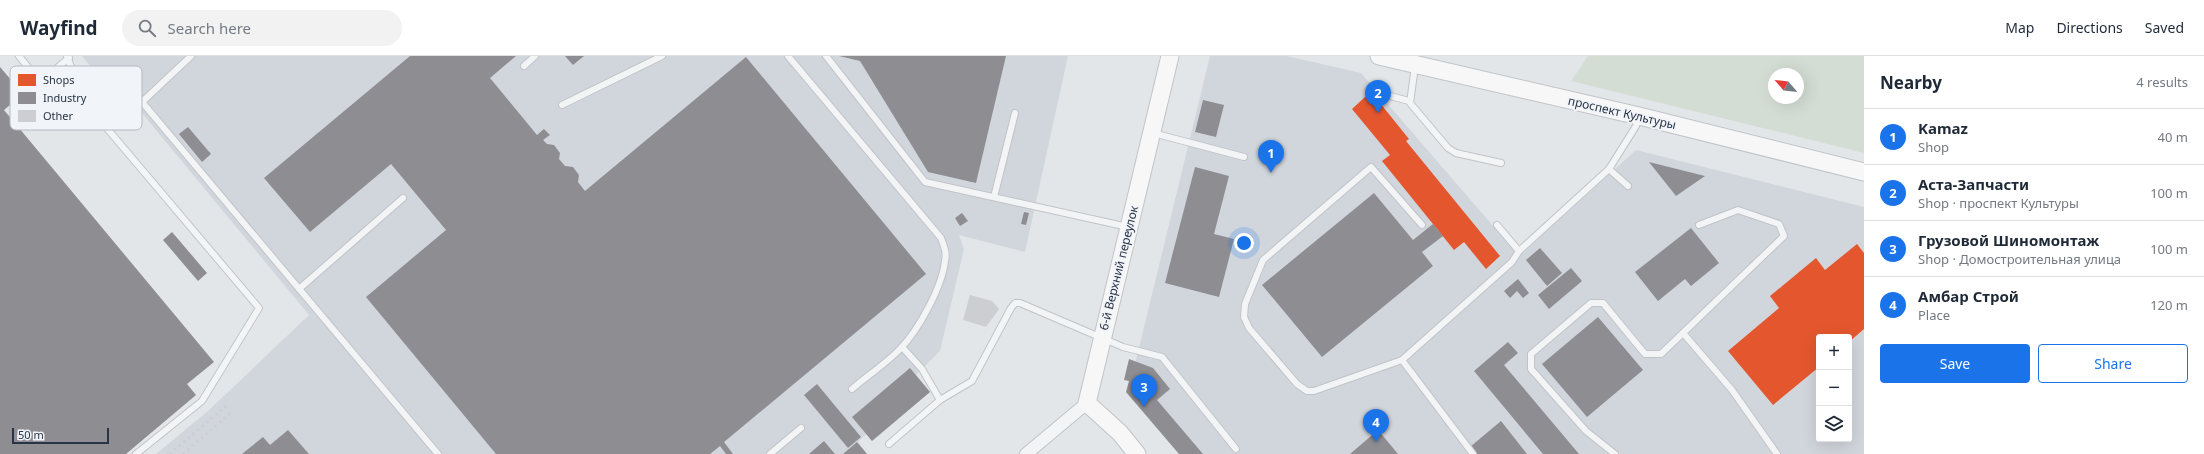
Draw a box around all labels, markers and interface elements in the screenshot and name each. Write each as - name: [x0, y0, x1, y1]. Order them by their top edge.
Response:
- search box: [122, 10, 402, 46]
- text: Wayfind: [20, 15, 98, 41]
- icon: search: [136, 17, 158, 39]
- text: Search here: [168, 18, 251, 38]
- text: Map: [2005, 18, 2034, 37]
- text: Directions: [2056, 18, 2123, 37]
- text: Saved: [2145, 18, 2184, 37]
- legend: [10, 66, 142, 130]
- north arrow: [1768, 68, 1804, 104]
- text: Nearby: [1880, 71, 1942, 94]
- text: Shops: [43, 72, 75, 87]
- text: 4 results: [2136, 73, 2188, 91]
- pin: 2: [1365, 80, 1391, 113]
- text: Industry: [43, 90, 87, 105]
- street label: проспект Культуры: [1566, 92, 1678, 133]
- text: Other: [43, 108, 74, 123]
- text: Kamaz: [1918, 118, 1968, 138]
- text: 1: [1889, 128, 1897, 146]
- text: 40 m: [2158, 128, 2188, 146]
- text: Shop: [1918, 138, 1949, 156]
- pin: 1: [1258, 140, 1284, 173]
- text: Аста-Запчасти: [1918, 174, 2029, 194]
- text: 2: [1889, 184, 1897, 202]
- text: 100 m: [2150, 184, 2188, 202]
- text: Shop · проспект Культуры: [1918, 194, 2079, 212]
- street label: 6-й Верхний переулок: [1095, 203, 1142, 332]
- text: Грузовой Шиномонтаж: [1918, 230, 2099, 250]
- your location: [1234, 233, 1254, 253]
- text: 3: [1889, 240, 1897, 258]
- text: 100 m: [2150, 240, 2188, 258]
- text: Shop · Домостроительная улица: [1918, 250, 2121, 268]
- text: Амбар Строй: [1918, 286, 2019, 306]
- text: 4: [1889, 296, 1897, 314]
- text: 120 m: [2150, 296, 2188, 314]
- text: Place: [1918, 306, 1950, 324]
- map controls: [1816, 334, 1852, 442]
- button: +: [1816, 334, 1852, 370]
- button: Save: [1880, 344, 2030, 383]
- button: Share: [2038, 344, 2188, 383]
- button: −: [1816, 370, 1852, 406]
- pin: 3: [1131, 374, 1157, 407]
- button: layers: [1816, 406, 1852, 442]
- pin: 4: [1363, 409, 1389, 442]
- scale bar: [12, 426, 109, 445]
- text: 50 m: [18, 427, 44, 442]

